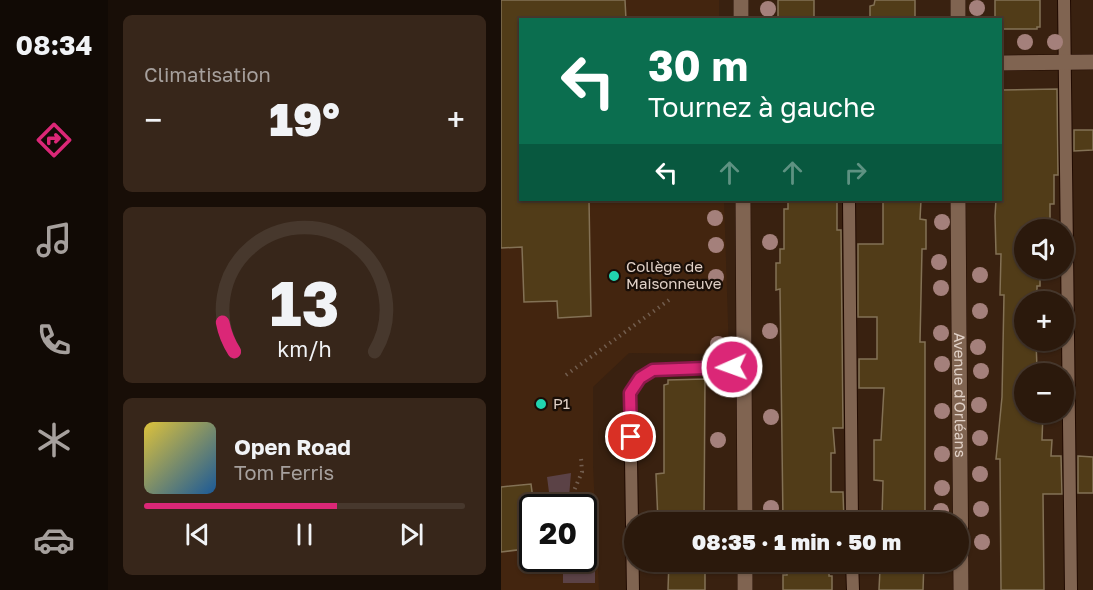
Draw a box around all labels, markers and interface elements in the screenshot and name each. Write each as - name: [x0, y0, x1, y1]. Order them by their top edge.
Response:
- text: 08:34: [16, 29, 92, 61]
- text: 30 m: [648, 40, 748, 90]
- icon: left: [549, 42, 627, 120]
- text: Climatisation: [144, 62, 271, 86]
- text: Tournez à gauche: [648, 91, 875, 123]
- text: 19°: [269, 92, 340, 146]
- text: −: [144, 100, 162, 139]
- text: +: [447, 100, 465, 139]
- icon: directions: [33, 119, 75, 161]
- icon: left: [650, 156, 683, 189]
- icon: ahead: [713, 156, 746, 189]
- icon: ahead: [776, 156, 809, 189]
- icon: right: [839, 156, 872, 189]
- icon: music: [33, 219, 75, 261]
- map controls: [1014, 219, 1074, 423]
- button: sound: [1014, 219, 1074, 279]
- place label: Collège de Maisonneuve: [626, 257, 722, 292]
- text: 13: [269, 265, 340, 340]
- marker: Collège de Maisonneuve: [607, 269, 621, 283]
- button: +: [1014, 291, 1074, 351]
- icon: phone: [33, 319, 75, 361]
- street label: Avenue d'Orléans: [951, 332, 970, 458]
- position arrow: [700, 335, 764, 399]
- text: km/h: [277, 336, 332, 362]
- button: −: [1014, 363, 1074, 423]
- place label: P1: [553, 394, 570, 412]
- marker: P1: [534, 397, 548, 411]
- pin: [605, 411, 656, 462]
- icon: climate: [33, 419, 75, 461]
- icon: arrive: [614, 420, 647, 453]
- text: Open Road: [234, 433, 351, 460]
- text: Tom Ferris: [234, 460, 334, 484]
- speed limit sign: 20: [519, 494, 597, 572]
- icon: previous: [181, 518, 214, 551]
- icon: pause: [288, 518, 321, 551]
- icon: next: [395, 518, 428, 551]
- icon: car: [33, 519, 75, 561]
- text: 08:35 · 1 min · 50 m: [692, 528, 901, 555]

